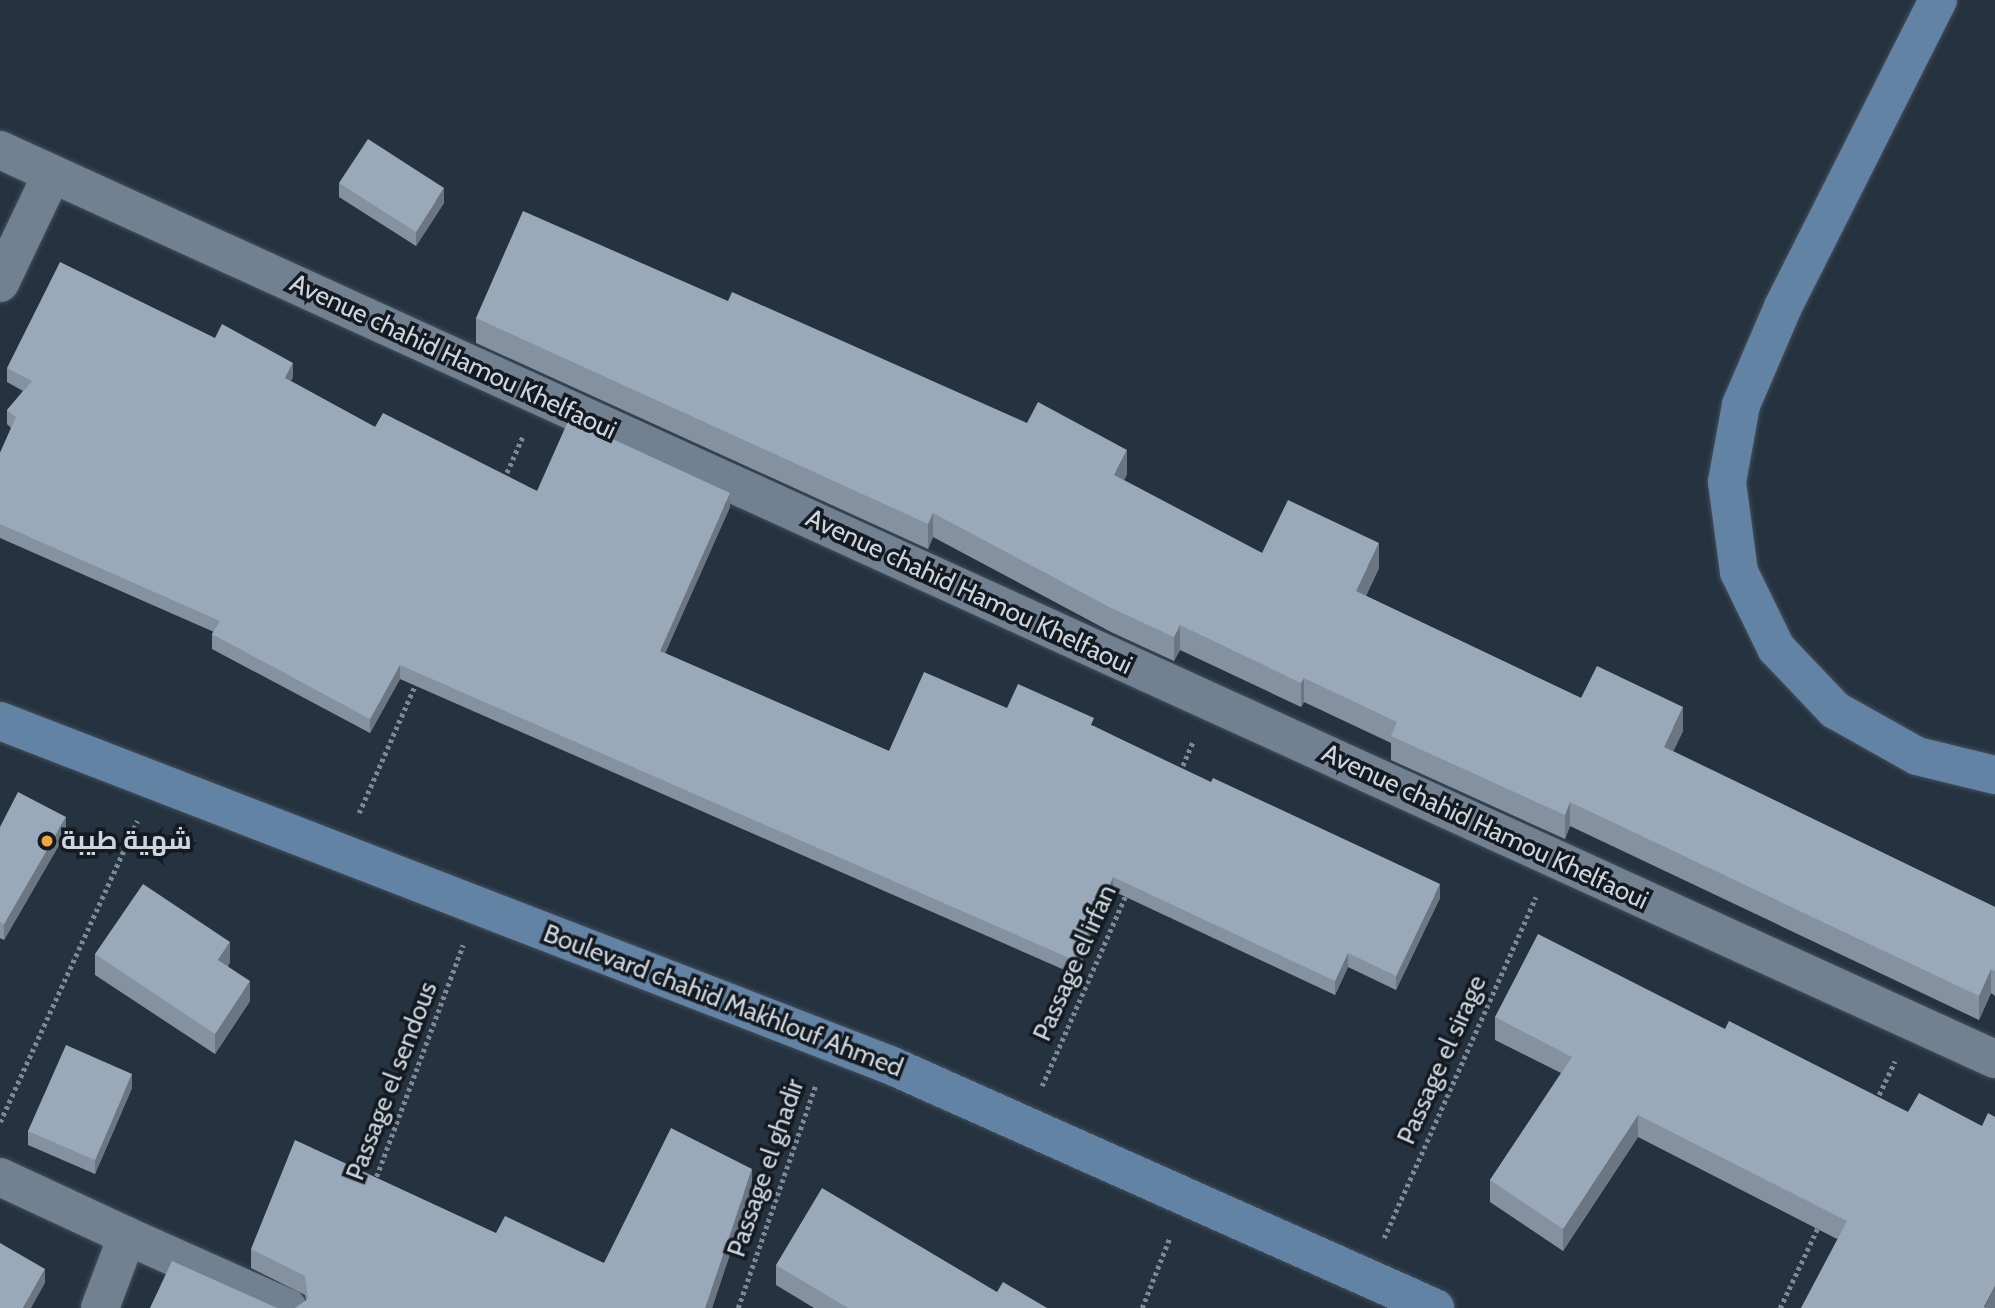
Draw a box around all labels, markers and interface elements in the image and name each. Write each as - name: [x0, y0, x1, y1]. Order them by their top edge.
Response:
- street label: Avenue chahid Hamou Khelfaoui: [285, 268, 621, 446]
- street label: Avenue chahid Hamou Khelfaoui: [801, 503, 1137, 681]
- street label: Avenue chahid Hamou Khelfaoui: [1317, 738, 1653, 916]
- place label: شهية طيبة: [61, 825, 192, 857]
- marker: شهية طيبة: [39, 833, 55, 849]
- street label: Passage el irfan: [1027, 880, 1123, 1046]
- street label: Boulevard chahid Makhlouf Ahmed: [539, 918, 907, 1084]
- street label: Passage el sirage: [1391, 971, 1493, 1149]
- street label: Passage el sendous: [340, 977, 444, 1185]
- street label: Passage el ghadir: [721, 1075, 811, 1261]

